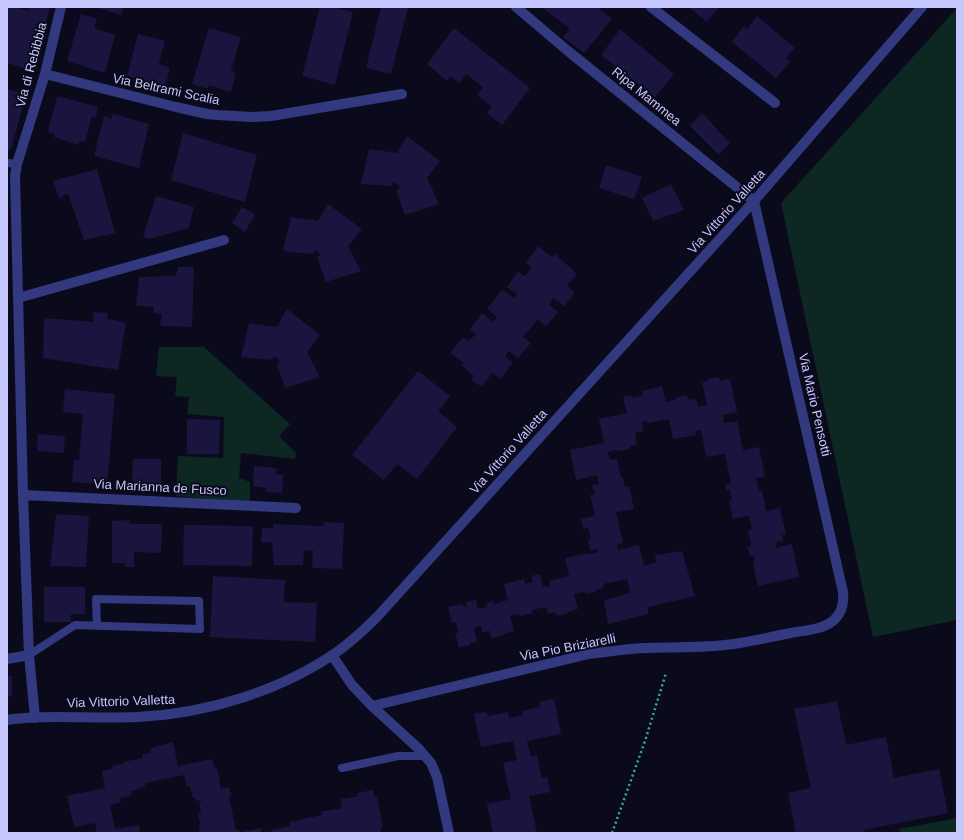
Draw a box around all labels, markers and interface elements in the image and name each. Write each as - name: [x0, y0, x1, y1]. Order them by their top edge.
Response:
- street label: Via di Rebibbia: [13, 21, 51, 109]
- street label: Ripa Mammea: [608, 64, 684, 130]
- street label: Via Beltrami Scalia: [111, 71, 221, 109]
- street label: Via Vittorio Valletta: [685, 167, 769, 257]
- street label: Via Mario Pensotti: [795, 352, 833, 458]
- street label: Via Vittorio Valletta: [467, 407, 551, 497]
- street label: Via Marianna de Fusco: [93, 477, 227, 499]
- street label: Via Pio Briziarelli: [519, 631, 617, 665]
- street label: Via Vittorio Valletta: [67, 692, 175, 712]

